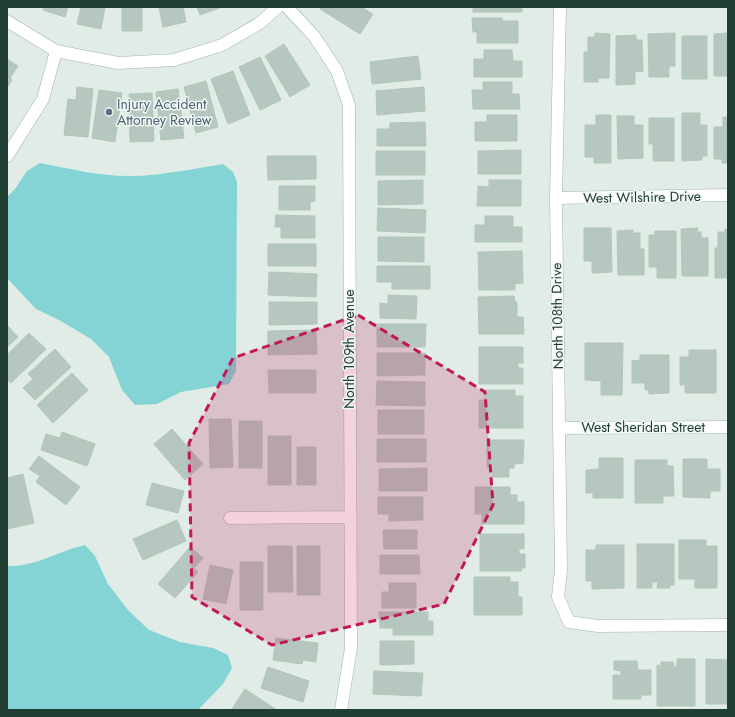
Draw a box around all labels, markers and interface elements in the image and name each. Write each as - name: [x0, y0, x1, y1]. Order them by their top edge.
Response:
- place label: Injury Accident Attorney Review: [117, 94, 212, 130]
- marker: Injury Accident Attorney Review: [104, 107, 114, 117]
- street label: West Wilshire Drive: [583, 186, 701, 208]
- street label: North 108th Drive: [546, 263, 568, 369]
- street label: North 109th Avenue: [339, 289, 359, 409]
- street label: West Sheridan Street: [581, 417, 705, 437]

